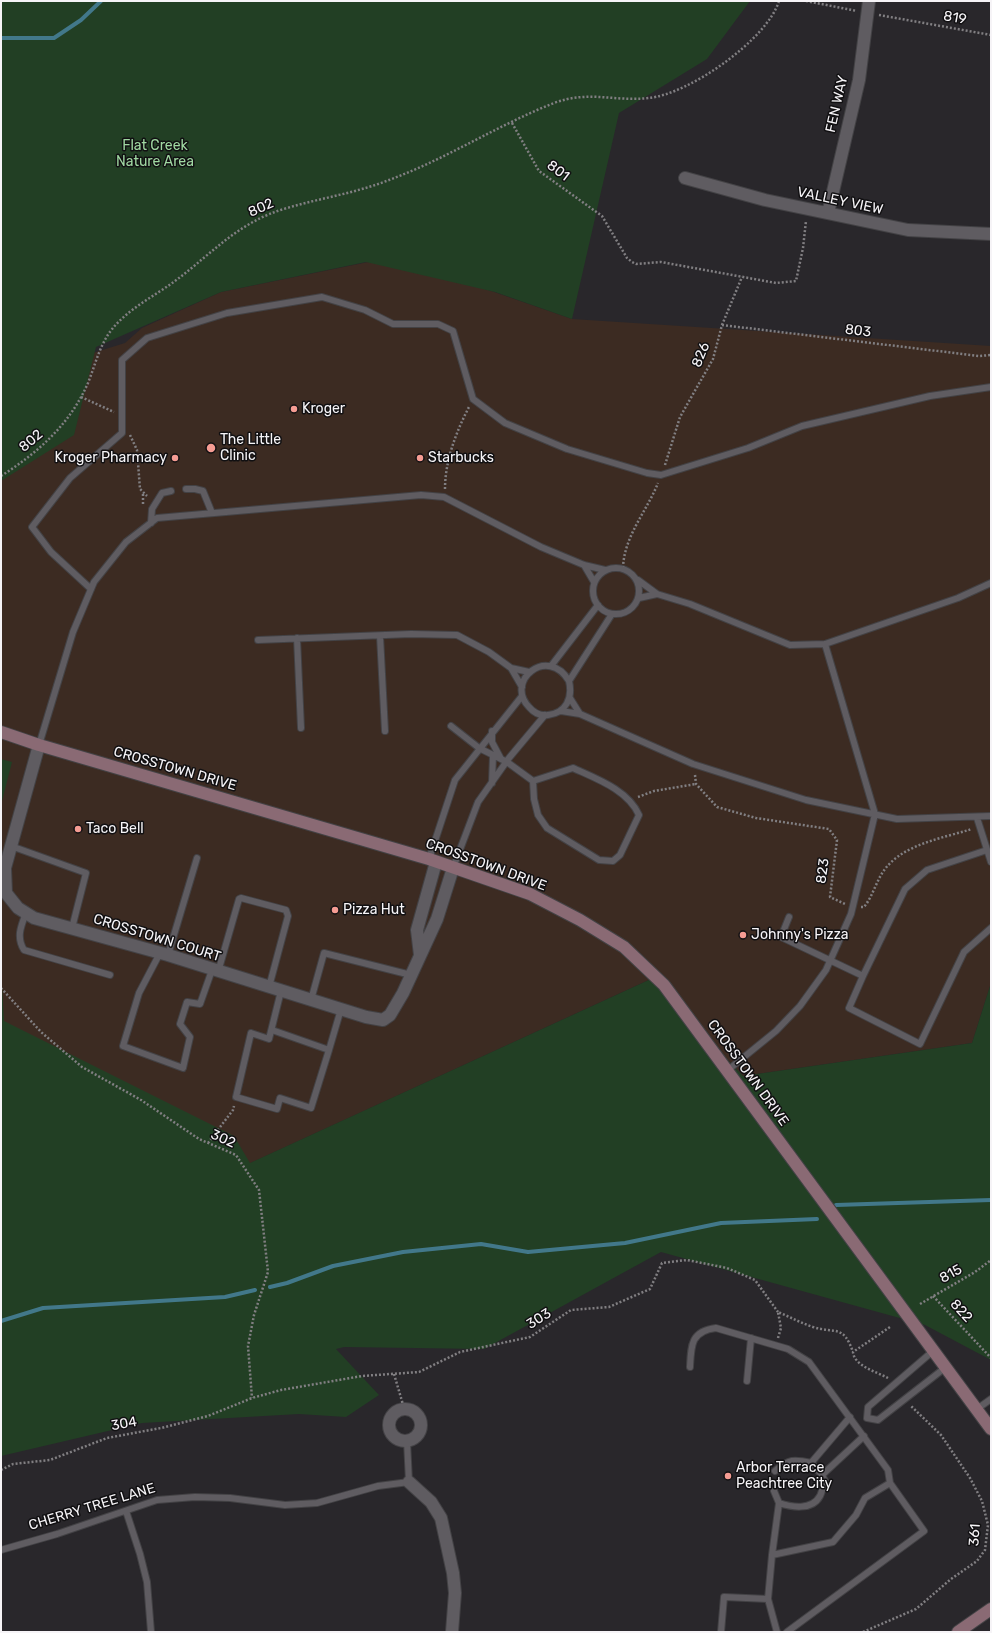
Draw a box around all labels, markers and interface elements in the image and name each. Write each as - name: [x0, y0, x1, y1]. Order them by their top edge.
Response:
- street label: 819: [942, 8, 968, 28]
- street label: FEN WAY: [822, 74, 852, 134]
- park label: Flat Creek Nature Area: [116, 138, 194, 170]
- street label: 801: [543, 157, 573, 185]
- street label: VALLEY VIEW: [796, 184, 884, 218]
- street label: 802: [246, 195, 276, 221]
- street label: 803: [844, 321, 872, 341]
- street label: 826: [688, 340, 714, 370]
- place label: Kroger: [302, 401, 345, 417]
- marker: Kroger: [289, 404, 299, 414]
- street label: 802: [16, 426, 46, 456]
- place label: The Little Clinic: [220, 432, 281, 464]
- marker: The Little Clinic: [205, 442, 217, 454]
- place label: Kroger Pharmacy: [54, 450, 167, 466]
- place label: Starbucks: [428, 450, 494, 466]
- marker: Kroger Pharmacy: [170, 453, 180, 463]
- marker: Starbucks: [415, 453, 425, 463]
- street label: CROSSTOWN DRIVE: [112, 743, 238, 795]
- place label: Taco Bell: [86, 821, 144, 837]
- marker: Taco Bell: [73, 824, 83, 834]
- street label: CROSSTOWN DRIVE: [423, 835, 549, 895]
- street label: 823: [813, 857, 833, 885]
- place label: Pizza Hut: [343, 902, 405, 918]
- marker: Pizza Hut: [330, 905, 340, 915]
- street label: CROSSTOWN COURT: [91, 911, 223, 965]
- place label: Johnny's Pizza: [751, 927, 849, 943]
- marker: Johnny's Pizza: [738, 930, 748, 940]
- street label: CROSSTOWN DRIVE: [704, 1017, 792, 1129]
- street label: 302: [208, 1126, 238, 1152]
- street label: 815: [937, 1261, 965, 1287]
- street label: 822: [946, 1296, 976, 1326]
- street label: 303: [524, 1305, 554, 1333]
- street label: 304: [110, 1413, 138, 1435]
- place label: Arbor Terrace Peachtree City: [736, 1460, 832, 1492]
- marker: Arbor Terrace Peachtree City: [723, 1471, 733, 1481]
- street label: CHERRY TREE LANE: [27, 1480, 157, 1534]
- street label: 361: [966, 1523, 984, 1547]

